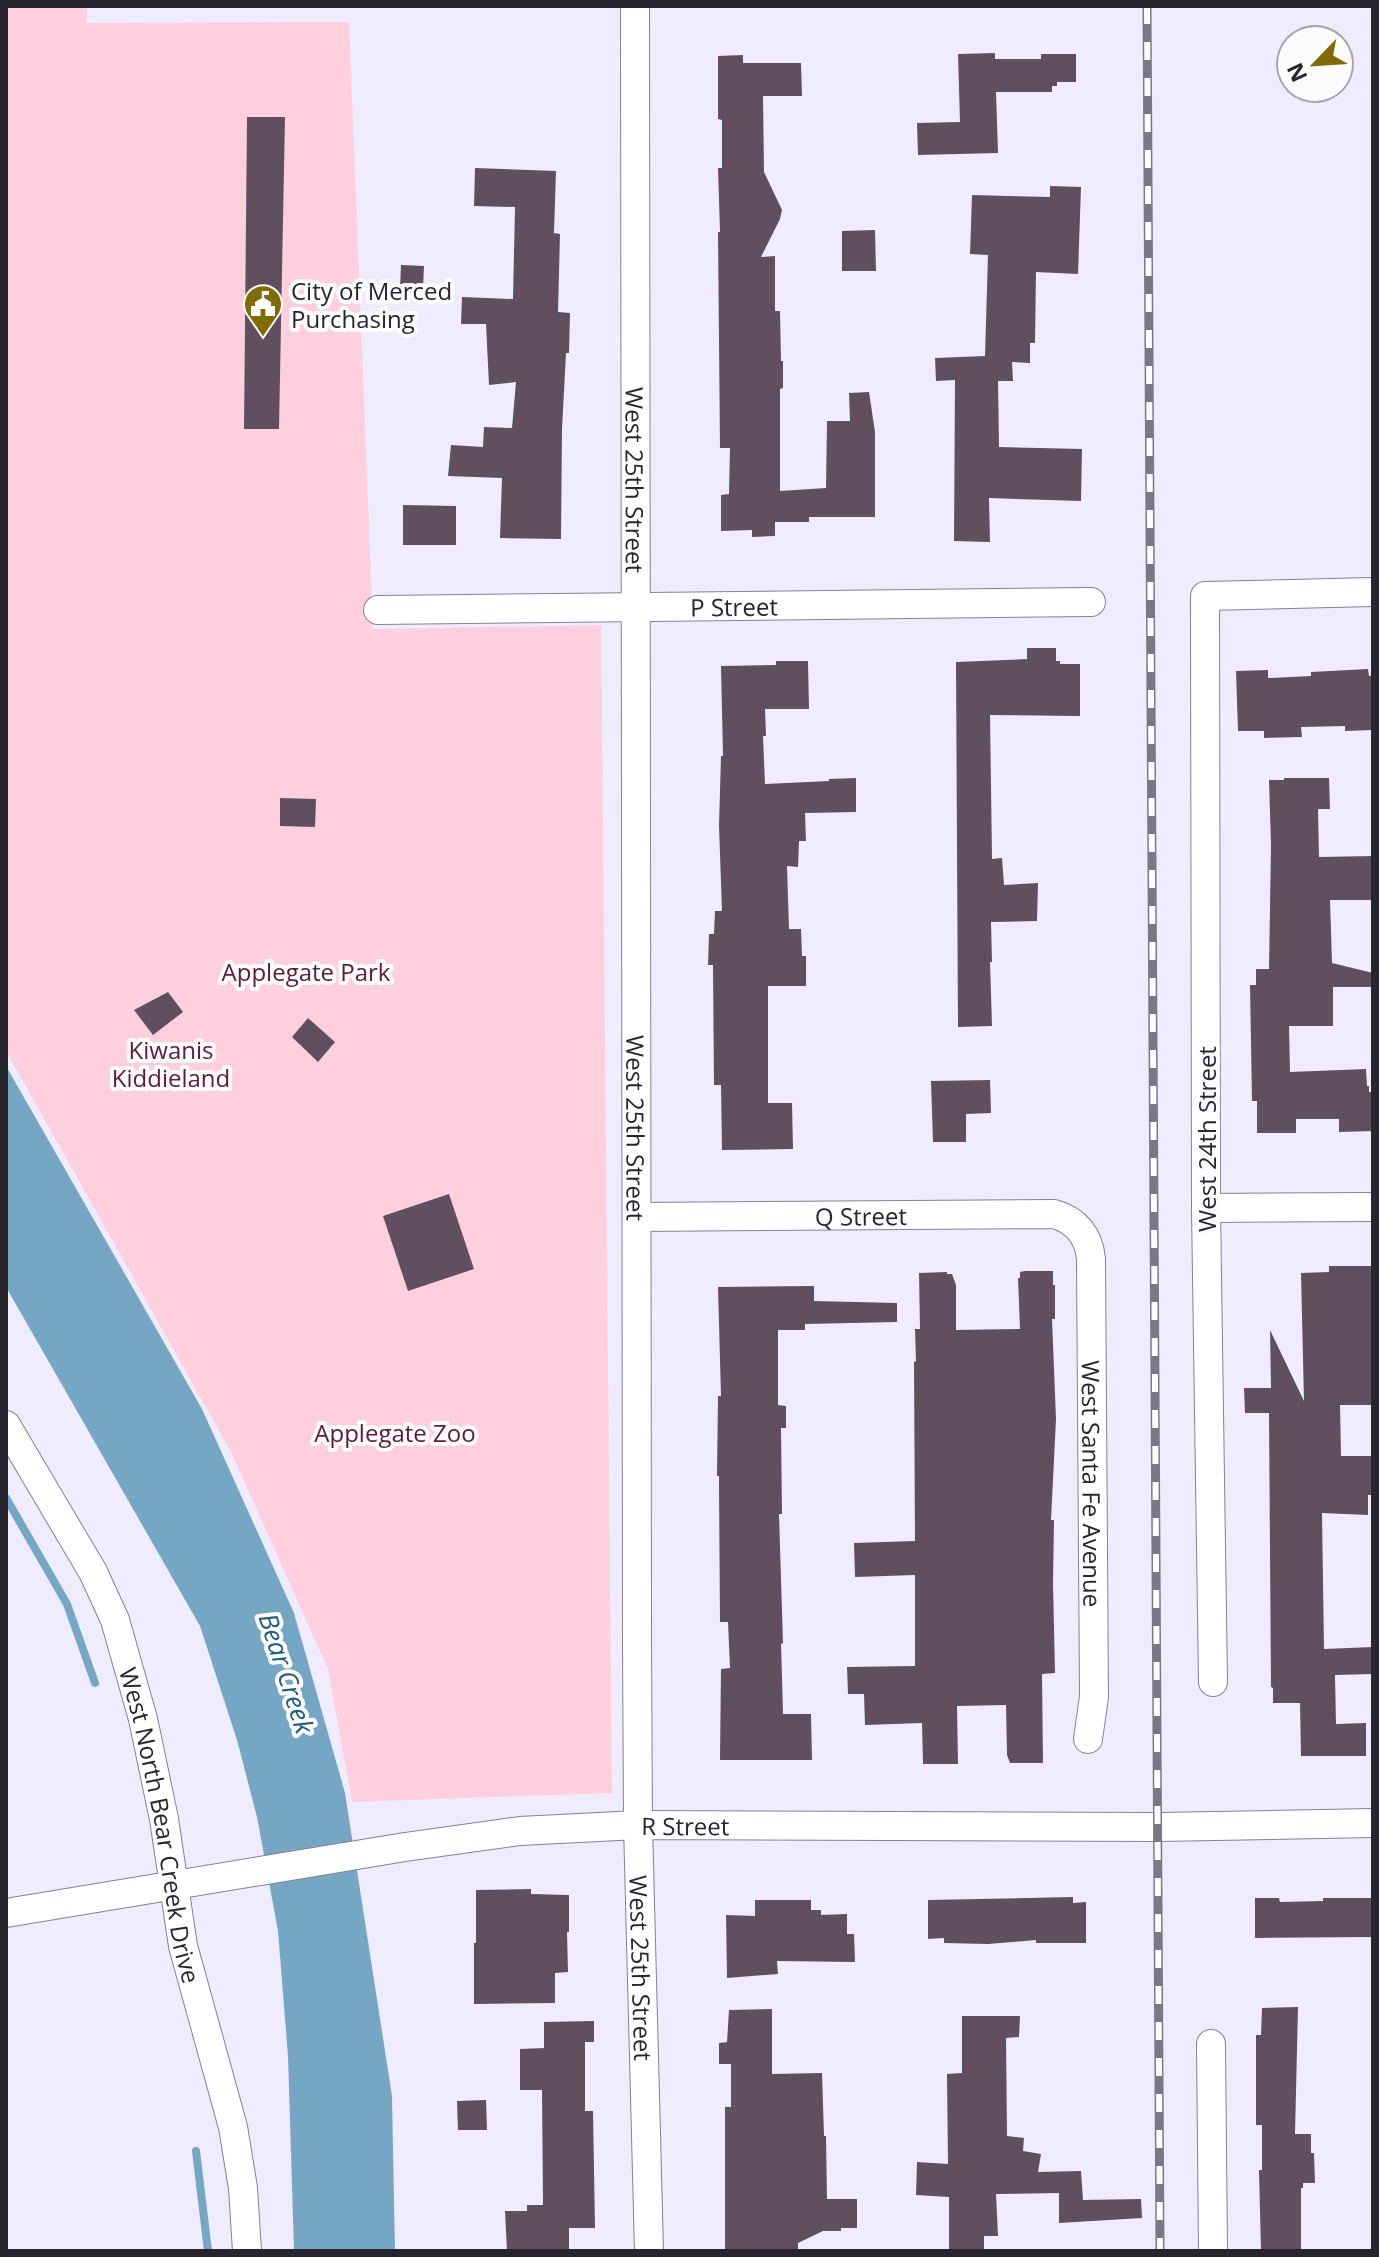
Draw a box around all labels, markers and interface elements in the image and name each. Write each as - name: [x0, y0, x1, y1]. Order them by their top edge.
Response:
- north arrow: [1275, 24, 1355, 104]
- text: N: [1279, 58, 1313, 87]
- place label: City of Merced Purchasing: [291, 274, 452, 335]
- public building icon: City of Merced Purchasing: [242, 283, 284, 338]
- street label: West 25th Street: [619, 387, 652, 573]
- street label: P Street: [690, 589, 778, 623]
- park label: Applegate Park: [222, 955, 391, 988]
- park label: Kiwanis Kiddieland: [112, 1033, 230, 1094]
- street label: West 25th Street: [620, 1035, 653, 1221]
- street label: West 24th Street: [1190, 1046, 1223, 1232]
- street label: Q Street: [815, 1199, 907, 1232]
- street label: West Santa Fe Avenue: [1075, 1360, 1110, 1607]
- park label: Applegate Zoo: [314, 1416, 476, 1449]
- water label: Bear Creek: [251, 1608, 324, 1739]
- street label: West North Bear Creek Drive: [113, 1663, 209, 1987]
- street label: R Street: [641, 1809, 729, 1842]
- street label: West 25th Street: [623, 1875, 661, 2061]

